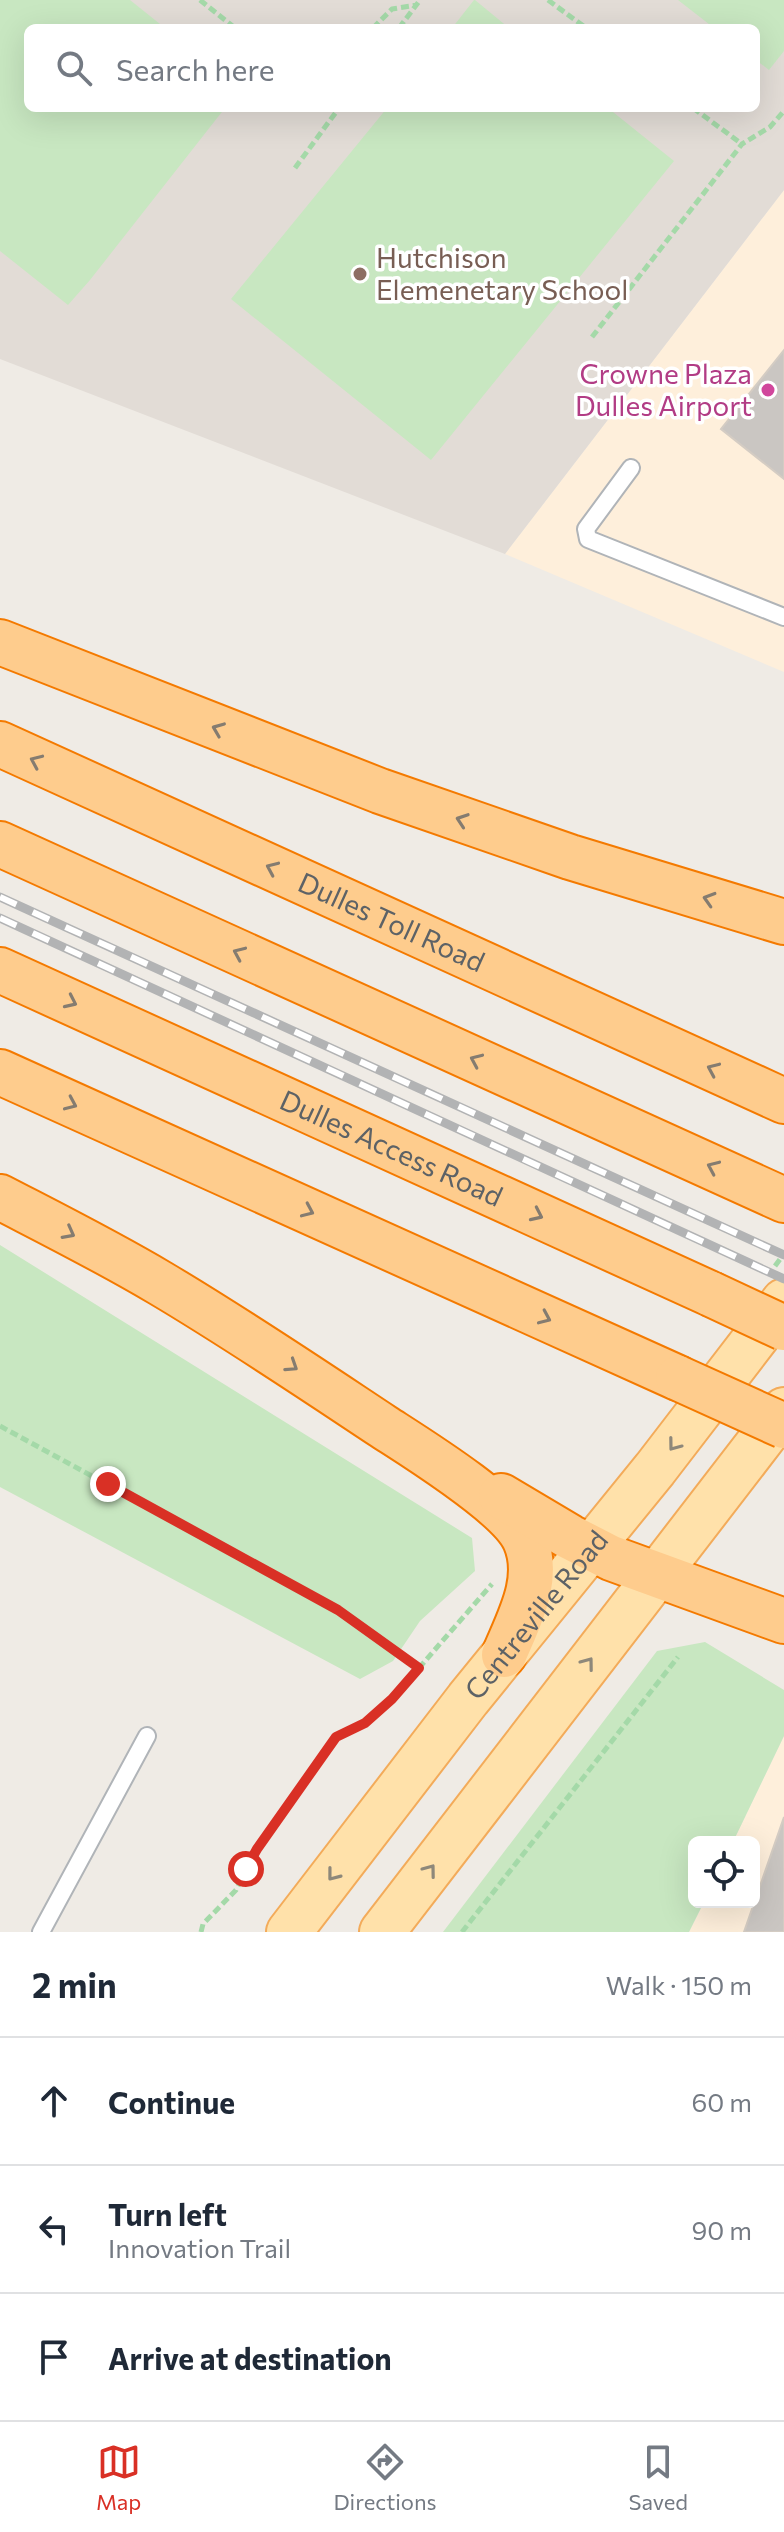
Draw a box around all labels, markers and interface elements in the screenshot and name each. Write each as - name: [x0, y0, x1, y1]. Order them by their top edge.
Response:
- search box: [24, 24, 760, 112]
- icon: search: [52, 46, 96, 90]
- text: Search here: [116, 50, 275, 87]
- place label: Hutchison Elemenetary School: [376, 240, 628, 306]
- marker: Hutchison Elemenetary School: [351, 265, 369, 283]
- place label: Crowne Plaza Dulles Airport: [575, 356, 752, 422]
- marker: Crowne Plaza Dulles Airport: [759, 381, 777, 399]
- one-way arrow: [212, 722, 226, 739]
- one-way arrow: [30, 755, 44, 771]
- one-way arrow: [456, 813, 470, 830]
- one-way arrow: [266, 862, 281, 878]
- street label: Dulles Toll Road: [293, 864, 490, 978]
- one-way arrow: [703, 893, 717, 909]
- one-way arrow: [233, 947, 248, 963]
- one-way arrow: [63, 993, 77, 1009]
- one-way arrow: [470, 1054, 484, 1070]
- one-way arrow: [707, 1063, 721, 1079]
- street label: Dulles Access Road: [275, 1082, 508, 1213]
- one-way arrow: [63, 1094, 77, 1110]
- one-way arrow: [707, 1161, 721, 1177]
- one-way arrow: [300, 1201, 314, 1217]
- one-way arrow: [529, 1205, 543, 1221]
- one-way arrow: [61, 1223, 75, 1238]
- one-way arrow: [537, 1309, 551, 1325]
- one-way arrow: [283, 1357, 298, 1372]
- one-way arrow: [669, 1436, 683, 1451]
- route end: [90, 1466, 126, 1502]
- street label: Centreville Road: [457, 1523, 614, 1706]
- one-way arrow: [578, 1658, 592, 1672]
- map controls: [688, 1836, 760, 1908]
- button: locate: [688, 1836, 760, 1908]
- route start: [228, 1851, 264, 1887]
- one-way arrow: [420, 1864, 434, 1879]
- one-way arrow: [329, 1866, 343, 1880]
- text: 2 min: [32, 1963, 117, 2005]
- text: Walk · 150 m: [606, 1969, 752, 2000]
- icon: ahead: [32, 2079, 76, 2123]
- text: Continue: [108, 2083, 235, 2120]
- text: 60 m: [692, 2086, 752, 2117]
- text: Turn left: [108, 2195, 227, 2232]
- icon: left: [32, 2207, 76, 2251]
- text: 90 m: [692, 2214, 752, 2245]
- text: Innovation Trail: [108, 2232, 291, 2263]
- icon: arrive: [32, 2335, 76, 2379]
- text: Arrive at destination: [108, 2339, 392, 2376]
- tab: Map: [96, 2440, 141, 2515]
- tab: Directions: [333, 2440, 437, 2515]
- tab: Saved: [629, 2440, 688, 2515]

